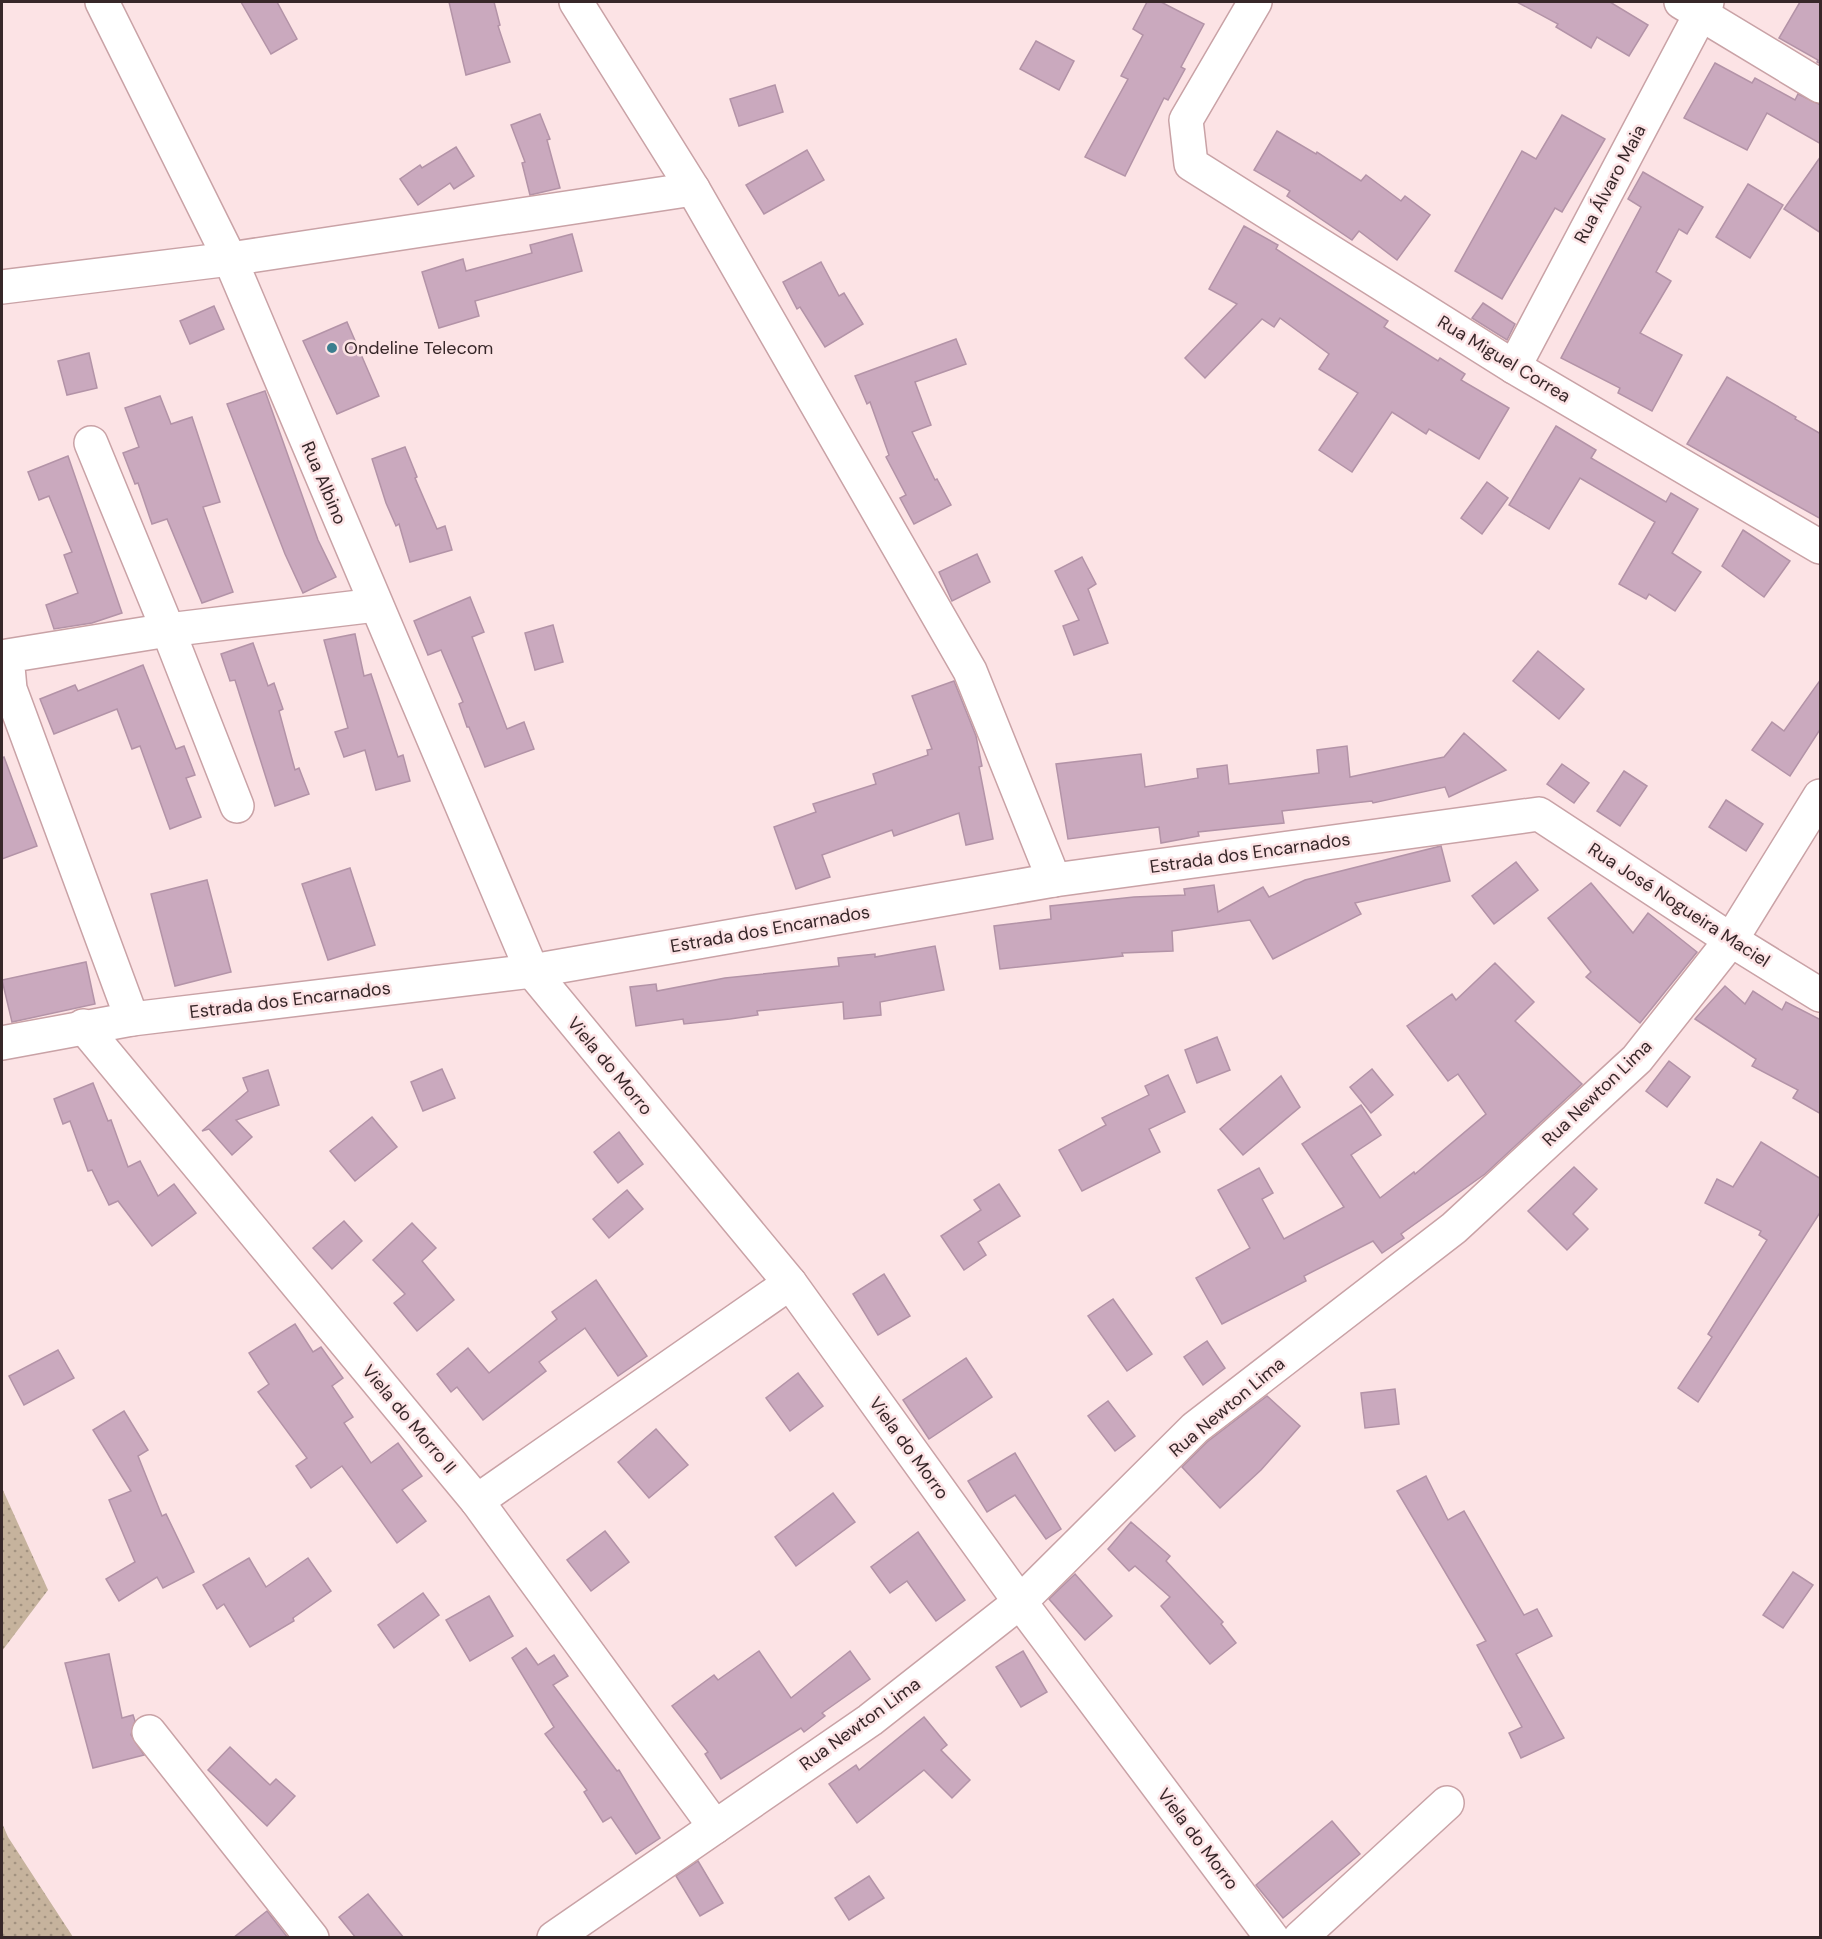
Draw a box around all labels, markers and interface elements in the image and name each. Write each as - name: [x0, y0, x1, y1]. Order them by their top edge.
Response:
- street label: Rua Álvaro Maia: [1569, 120, 1651, 248]
- street label: Rua Miguel Correa: [1433, 310, 1575, 408]
- place label: Ondeline Telecom: [344, 336, 493, 360]
- marker: Ondeline Telecom: [325, 341, 339, 355]
- street label: Rua Albino: [296, 438, 352, 528]
- street label: Estrada dos Encarnados: [1148, 827, 1352, 879]
- street label: Rua José Nogueira Maciel: [1584, 837, 1774, 973]
- street label: Estrada dos Encarnados: [668, 900, 872, 958]
- street label: Estrada dos Encarnados: [188, 976, 392, 1024]
- street label: Viela do Morro: [562, 1012, 658, 1120]
- street label: Rua Newton Lima: [1537, 1034, 1657, 1152]
- street label: Rua Newton Lima: [1164, 1352, 1290, 1462]
- street label: Viela do Morro II: [357, 1360, 461, 1478]
- street label: Viela do Morro: [864, 1392, 954, 1504]
- street label: Rua Newton Lima: [795, 1672, 925, 1776]
- street label: Viela do Morro: [1152, 1783, 1244, 1895]

